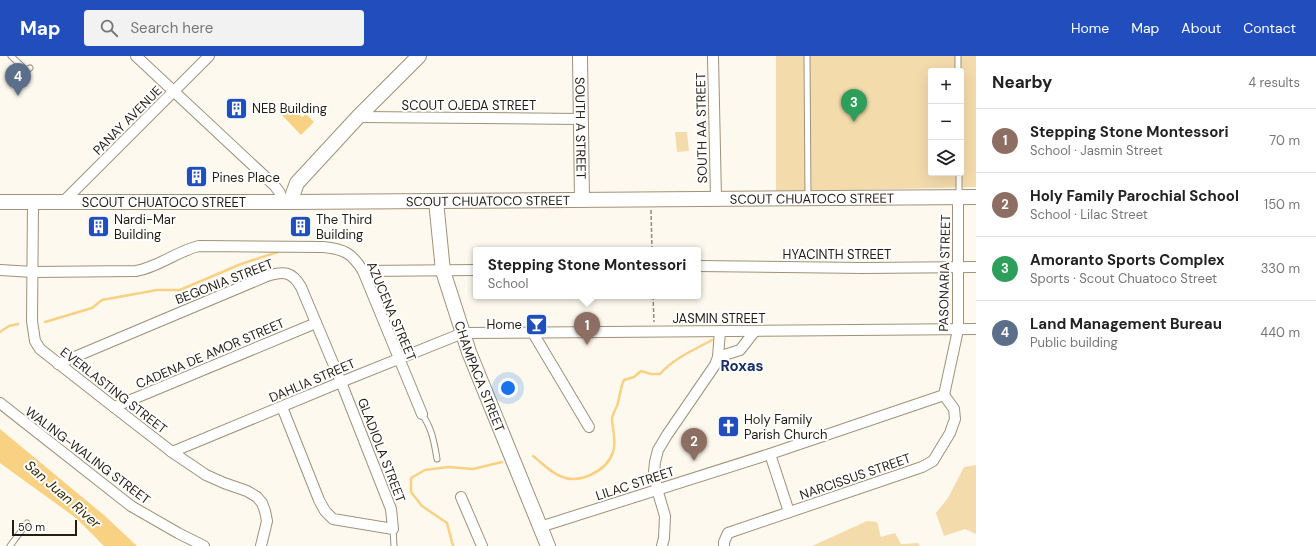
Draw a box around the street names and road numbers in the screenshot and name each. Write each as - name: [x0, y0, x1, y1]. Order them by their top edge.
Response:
- street label: SOUTH AA STREET: [692, 72, 711, 184]
- street label: SOUTH A STREET: [571, 77, 590, 179]
- street label: PANAY AVENUE: [89, 82, 166, 159]
- street label: SCOUT OJEDA STREET: [402, 97, 536, 114]
- street label: SCOUT CHUATOCO STREET: [730, 190, 894, 208]
- street label: SCOUT CHUATOCO STREET: [406, 192, 570, 210]
- street label: SCOUT CHUATOCO STREET: [82, 194, 246, 211]
- street label: PASONARIA STREET: [935, 214, 954, 332]
- street label: HYACINTH STREET: [783, 246, 891, 263]
- street label: BEGONIA STREET: [173, 255, 276, 308]
- street label: AZUCENA STREET: [363, 259, 420, 363]
- street label: JASMIN STREET: [672, 310, 766, 327]
- street label: CADENA DE AMOR STREET: [133, 314, 287, 393]
- street label: CHAMPACA STREET: [451, 319, 509, 435]
- street label: EVERLASTING STREET: [57, 343, 170, 437]
- street label: DAHLIA STREET: [266, 355, 358, 406]
- street label: GLADIOLA STREET: [354, 395, 409, 505]
- street label: WALING-WALING STREET: [22, 403, 154, 508]
- street label: NARCISSUS STREET: [797, 449, 913, 503]
- street label: LILAC STREET: [594, 463, 677, 504]

